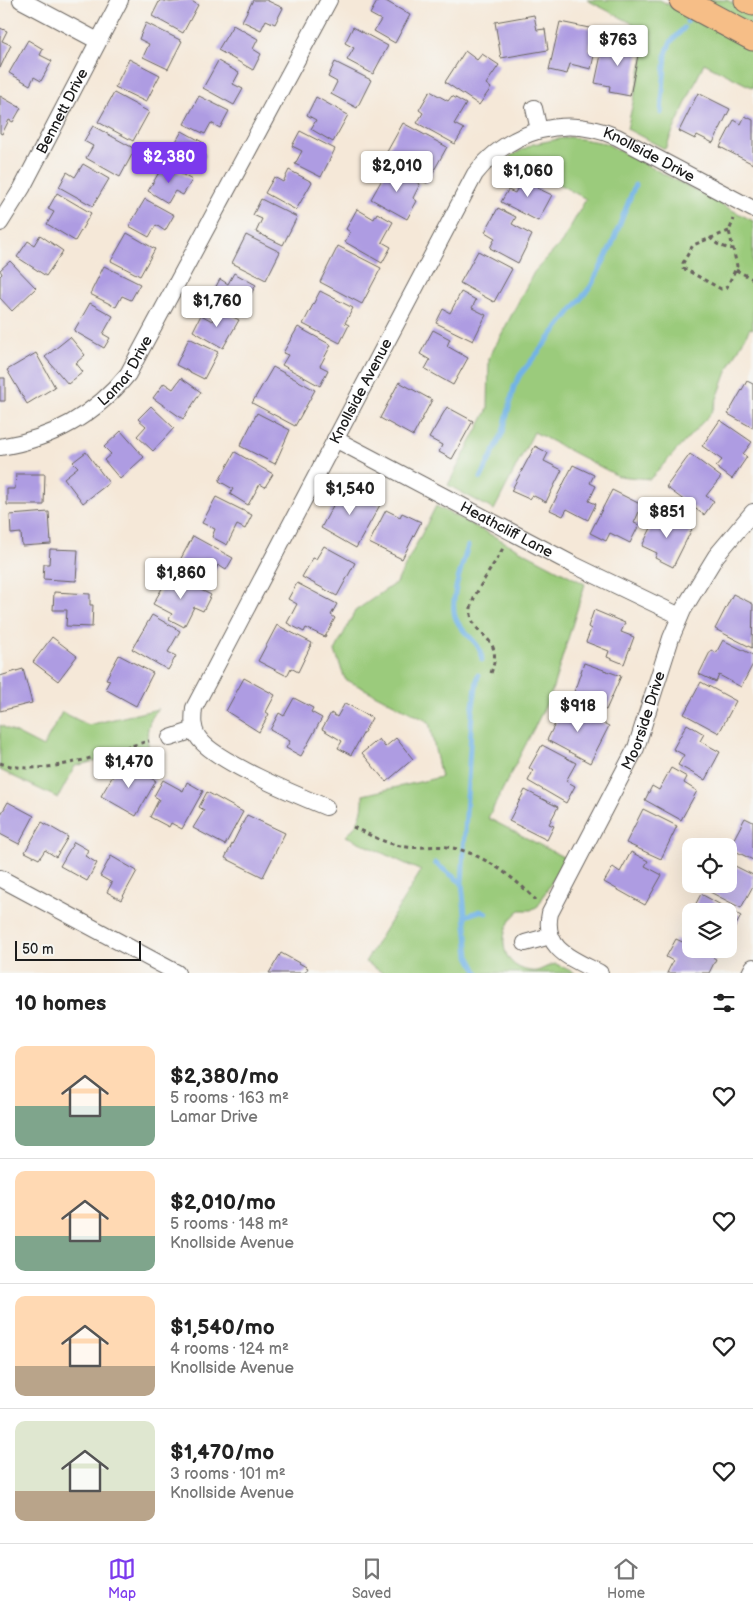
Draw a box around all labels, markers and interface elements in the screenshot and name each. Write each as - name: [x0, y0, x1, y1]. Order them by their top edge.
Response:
- pin: $763: [588, 24, 648, 67]
- text: $763: [599, 31, 637, 50]
- street label: Bennett Drive: [32, 65, 92, 157]
- street label: Knollside Drive: [600, 123, 698, 186]
- pin: $2,380: [128, 142, 210, 184]
- text: $2,380: [143, 148, 195, 167]
- pin: $2,010: [356, 150, 438, 193]
- pin: $1,060: [487, 156, 569, 198]
- text: $2,010: [372, 157, 422, 176]
- text: $1,060: [503, 162, 553, 181]
- pin: $1,760: [176, 286, 258, 328]
- text: $1,760: [192, 292, 242, 311]
- street label: Lamar Drive: [94, 332, 156, 410]
- street label: Knollside Avenue: [325, 335, 396, 447]
- pin: $1,540: [309, 474, 391, 516]
- text: $1,540: [325, 480, 375, 499]
- pin: $851: [637, 496, 697, 539]
- street label: Heathcliff Lane: [457, 497, 556, 562]
- text: $851: [649, 503, 685, 522]
- pin: $1,860: [140, 558, 222, 600]
- text: $1,860: [156, 564, 206, 583]
- street label: Moorside Drive: [617, 669, 669, 773]
- pin: $918: [548, 690, 608, 733]
- text: $918: [560, 697, 596, 716]
- pin: $1,470: [88, 746, 170, 789]
- text: $1,470: [104, 753, 154, 772]
- map controls: [682, 838, 737, 958]
- button: locate: [682, 838, 737, 893]
- button: layers: [682, 903, 737, 958]
- scale bar: [15, 938, 141, 961]
- text: 50 m: [22, 941, 54, 958]
- icon: filters: [710, 989, 738, 1017]
- text: 10 homes: [15, 991, 106, 1016]
- text: $2,380/mo: [170, 1064, 279, 1089]
- icon: home: [55, 1066, 115, 1126]
- icon: heart: [710, 1082, 738, 1110]
- text: 5 rooms · 163 m²: [170, 1089, 289, 1108]
- text: Lamar Drive: [170, 1108, 258, 1127]
- text: $2,010/mo: [170, 1190, 276, 1215]
- icon: home: [55, 1191, 115, 1251]
- icon: heart: [710, 1207, 738, 1235]
- text: 5 rooms · 148 m²: [170, 1215, 288, 1234]
- text: Knollside Avenue: [170, 1234, 294, 1253]
- text: $1,540/mo: [170, 1315, 275, 1340]
- icon: home: [55, 1316, 115, 1376]
- icon: heart: [710, 1332, 738, 1360]
- text: 4 rooms · 124 m²: [170, 1340, 289, 1359]
- text: Knollside Avenue: [170, 1359, 294, 1378]
- text: $1,470/mo: [170, 1440, 274, 1465]
- icon: home: [55, 1441, 115, 1501]
- icon: heart: [710, 1457, 738, 1485]
- text: 3 rooms · 101 m²: [170, 1465, 286, 1484]
- text: Knollside Avenue: [170, 1484, 294, 1503]
- tab: Map: [108, 1555, 136, 1602]
- tab: Saved: [352, 1555, 391, 1602]
- tab: Home: [607, 1555, 645, 1602]

